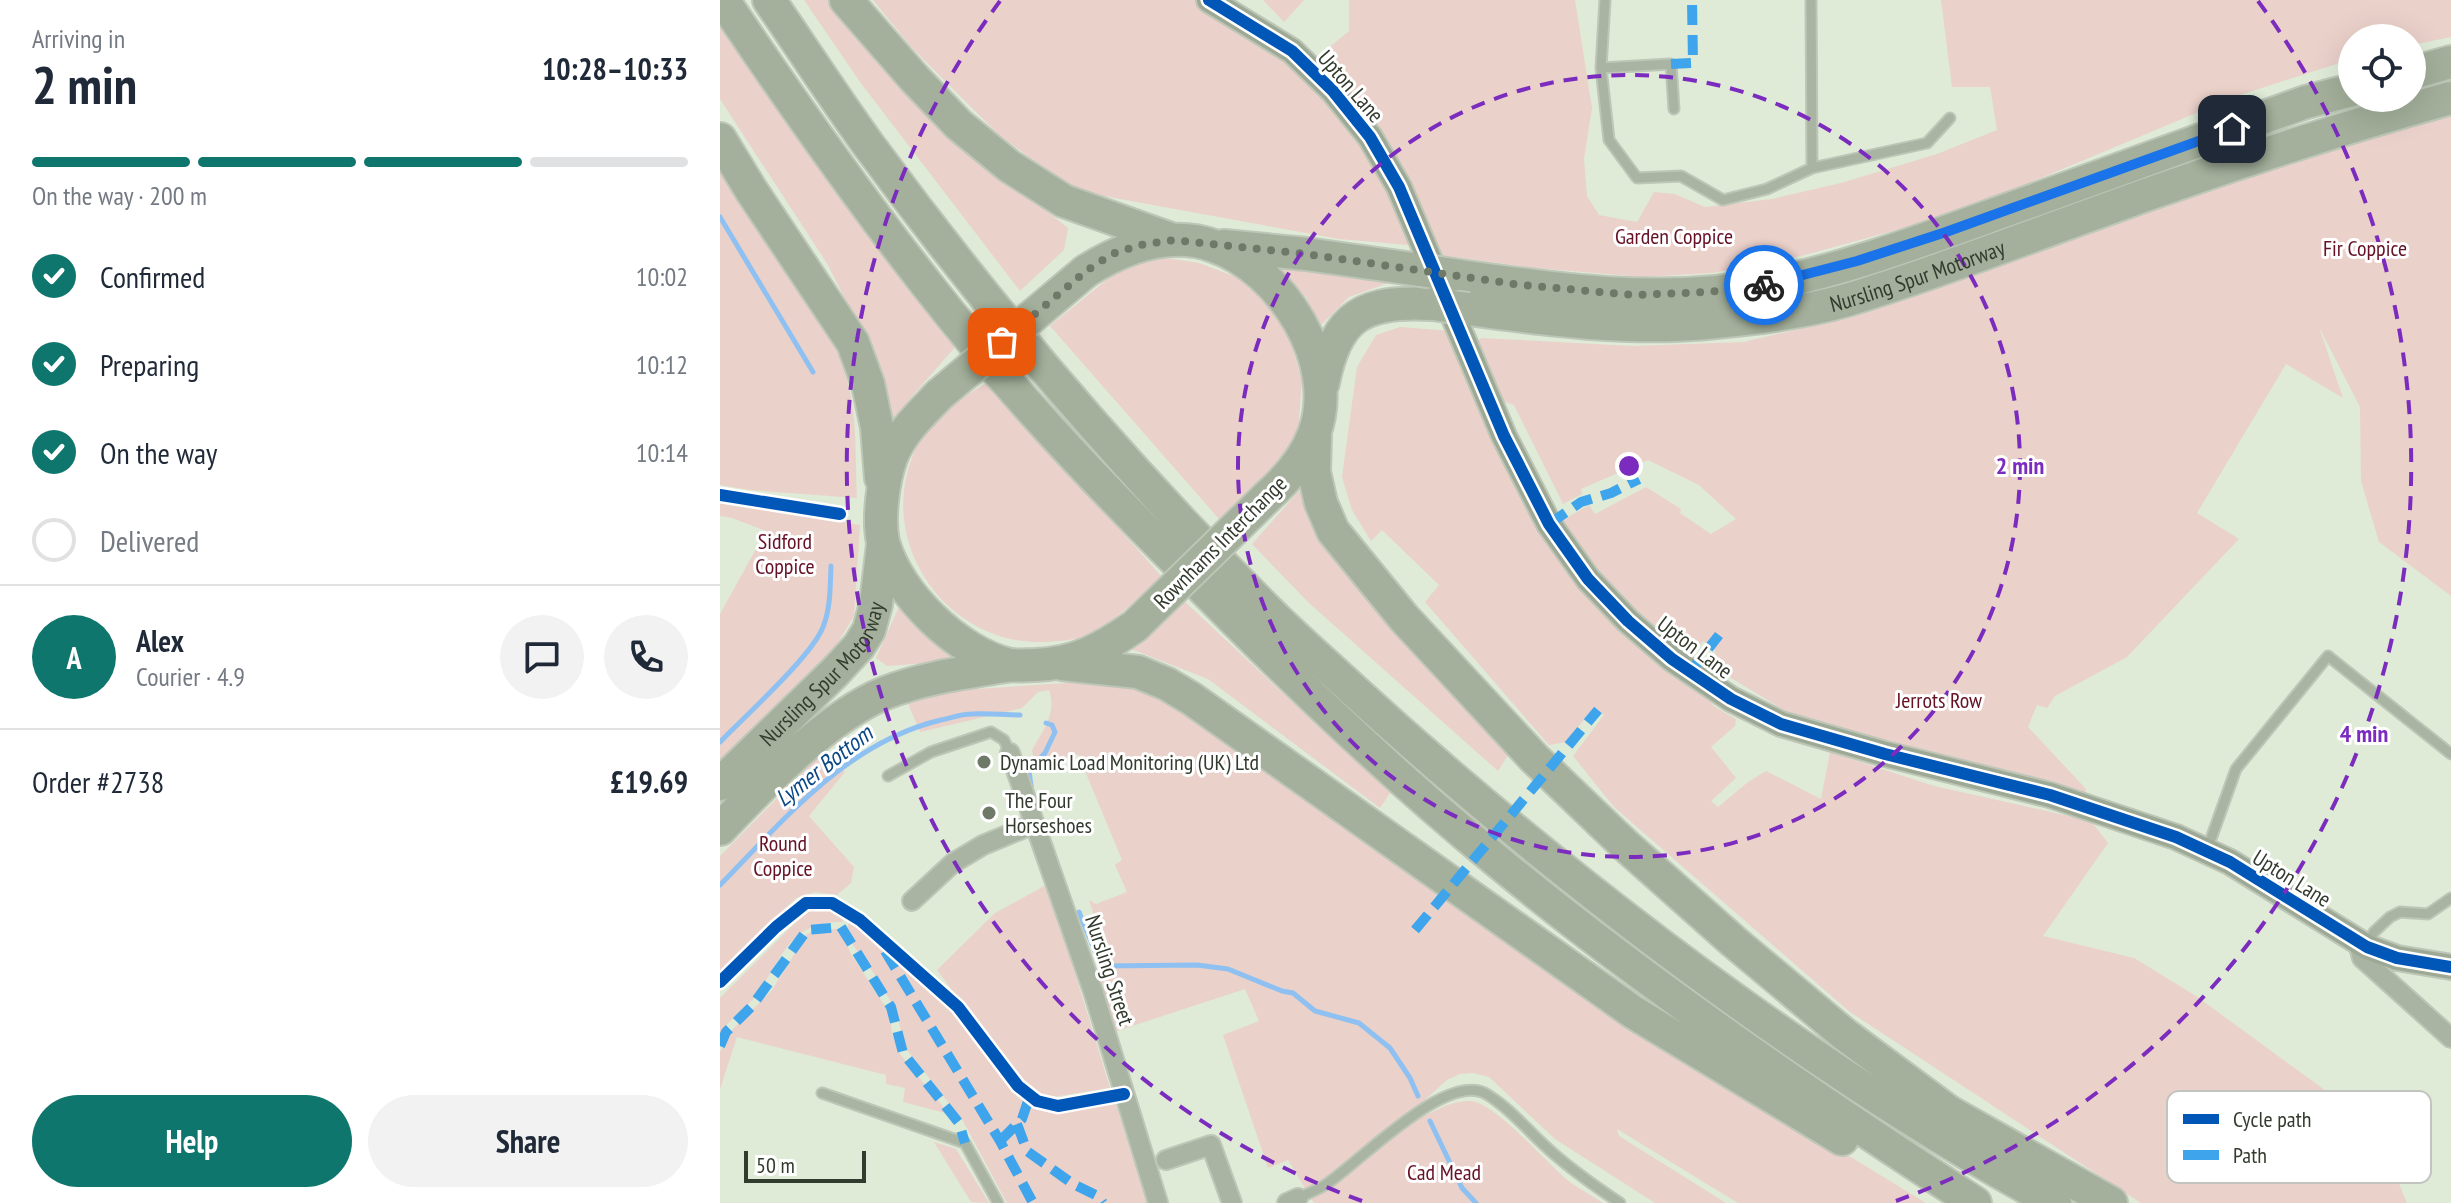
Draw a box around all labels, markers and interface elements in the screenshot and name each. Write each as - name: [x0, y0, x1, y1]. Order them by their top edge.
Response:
- text: Arriving in: [32, 22, 125, 55]
- map controls: [2338, 24, 2426, 112]
- button: locate: [2338, 24, 2426, 112]
- street label: Upton Lane: [1312, 44, 1390, 128]
- text: 10:28–10:33: [542, 49, 688, 88]
- text: 2 min: [32, 51, 137, 118]
- pin: [2198, 95, 2266, 163]
- icon: home: [2210, 107, 2254, 151]
- text: On the way · 200 m: [32, 179, 207, 212]
- park label: Garden Coppice: [1615, 222, 1733, 250]
- street label: Nursling Spur Motorway: [1827, 233, 2009, 318]
- park label: Fir Coppice: [2323, 234, 2407, 262]
- courier: [1724, 245, 1804, 325]
- icon: check: [32, 254, 76, 298]
- text: Confirmed: [100, 257, 205, 296]
- text: 10:02: [636, 260, 688, 293]
- icon: bike: [1742, 263, 1786, 307]
- pin: [968, 308, 1036, 376]
- icon: bag: [980, 320, 1024, 364]
- icon: check: [32, 342, 76, 386]
- text: Preparing: [100, 345, 199, 384]
- text: 10:12: [636, 348, 688, 381]
- icon: check: [32, 430, 76, 474]
- text: On the way: [100, 433, 217, 472]
- text: 10:14: [636, 436, 688, 469]
- text: 2 min: [1996, 450, 2044, 481]
- centre of rings: [1615, 452, 1643, 480]
- street label: Rownhams Interchange: [1148, 470, 1292, 614]
- text: Delivered: [100, 521, 199, 560]
- park label: Sidford Coppice: [755, 527, 815, 580]
- street label: Nursling Spur Motorway: [754, 598, 890, 752]
- street label: Upton Lane: [1652, 610, 1738, 684]
- button: chat: [500, 615, 584, 699]
- button: phone: [604, 615, 688, 699]
- text: Alex: [136, 621, 184, 660]
- text: A: [66, 638, 82, 677]
- text: Courier · 4.9: [136, 660, 245, 693]
- park label: Jerrots Row: [1895, 686, 1982, 714]
- water label: Lymer Bottom: [769, 717, 880, 813]
- text: 4 min: [2340, 718, 2388, 749]
- place label: Dynamic Load Monitoring (UK) Ltd: [1000, 748, 1259, 776]
- marker: Dynamic Load Monitoring (UK) Ltd: [975, 753, 993, 771]
- text: Order #2738: [32, 762, 164, 801]
- text: £19.69: [610, 762, 688, 801]
- place label: The Four Horseshoes: [1005, 786, 1092, 839]
- marker: The Four Horseshoes: [980, 804, 998, 822]
- park label: Round Coppice: [753, 829, 813, 882]
- street label: Upton Lane: [2248, 843, 2336, 913]
- street label: Nursling Street: [1079, 911, 1141, 1029]
- legend: [2167, 1091, 2431, 1183]
- button: Help: [32, 1095, 352, 1187]
- button: Share: [368, 1095, 688, 1187]
- text: Cycle path: [2233, 1105, 2311, 1133]
- text: Path: [2233, 1141, 2267, 1169]
- scale bar: [744, 1147, 866, 1183]
- text: 50 m: [756, 1151, 795, 1179]
- park label: Cad Mead: [1407, 1158, 1481, 1186]

